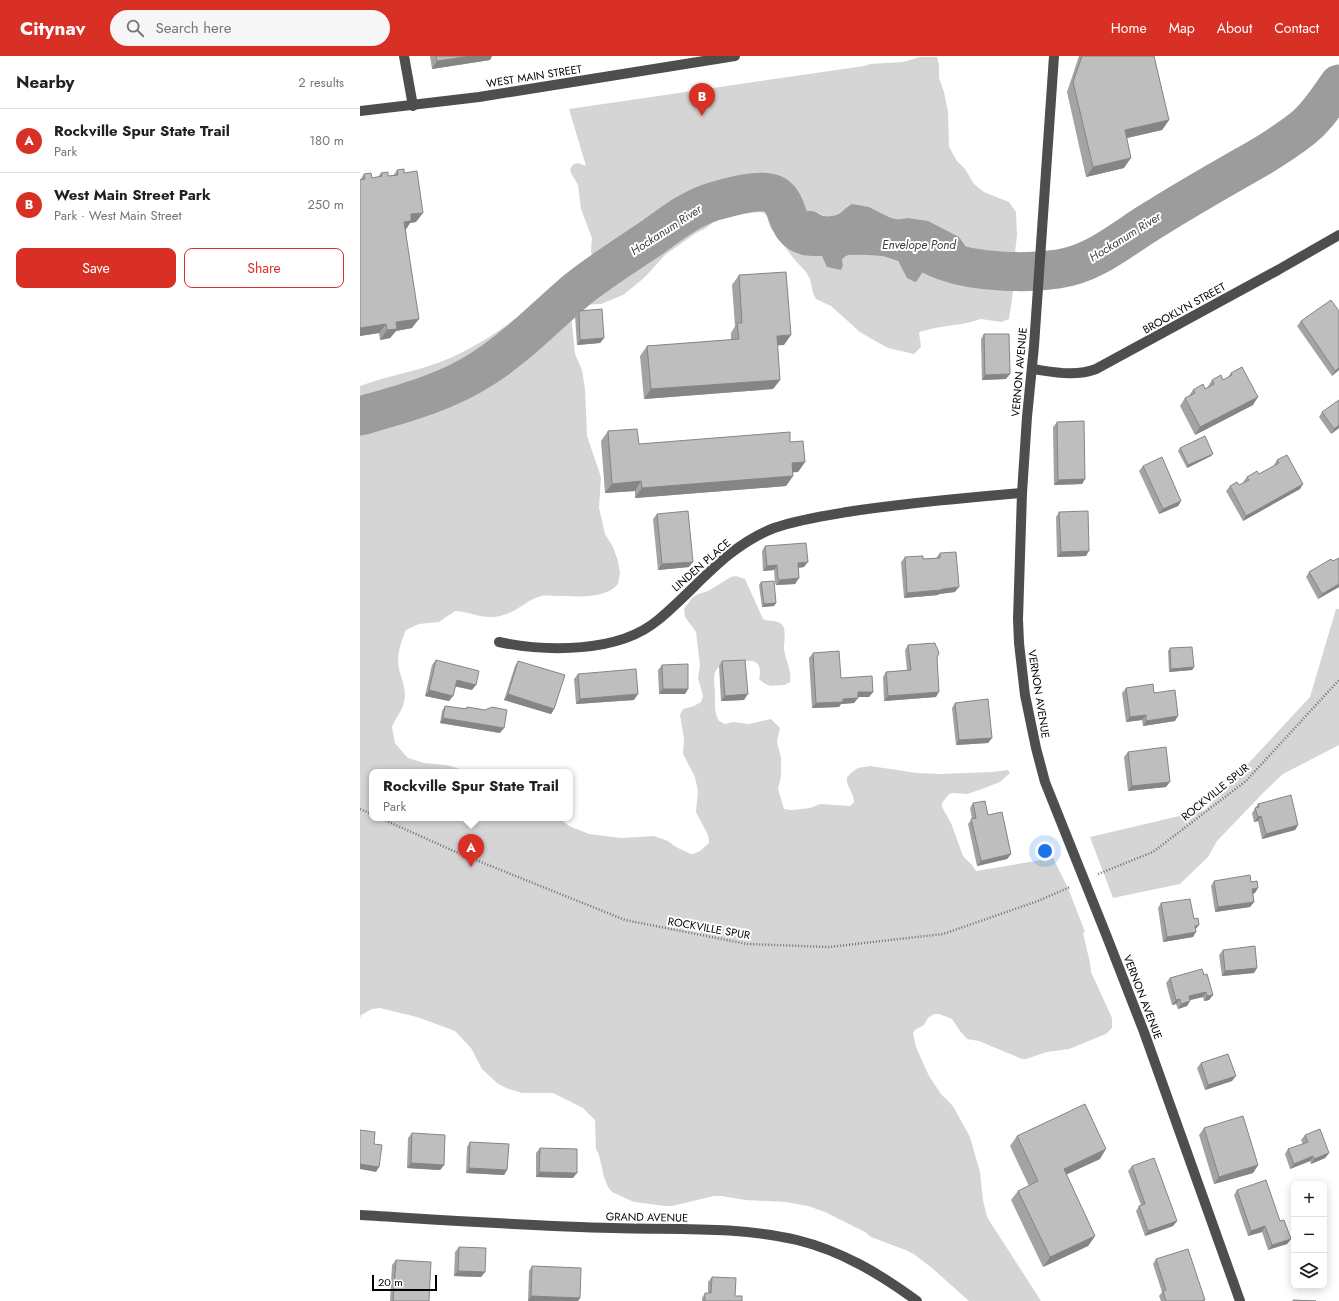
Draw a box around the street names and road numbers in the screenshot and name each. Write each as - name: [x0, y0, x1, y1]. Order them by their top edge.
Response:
- street label: WEST MAIN STREET: [485, 61, 583, 91]
- street label: BROOKLYN STREET: [1140, 279, 1228, 337]
- street label: VERNON AVENUE: [1007, 327, 1031, 417]
- street label: LINDEN PLACE: [668, 535, 734, 595]
- street label: VERNON AVENUE: [1024, 649, 1054, 739]
- street label: ROCKVILLE SPUR: [1178, 759, 1253, 824]
- street label: ROCKVILLE SPUR: [667, 913, 752, 943]
- street label: VERNON AVENUE: [1120, 952, 1166, 1042]
- street label: GRAND AVENUE: [606, 1208, 688, 1226]

